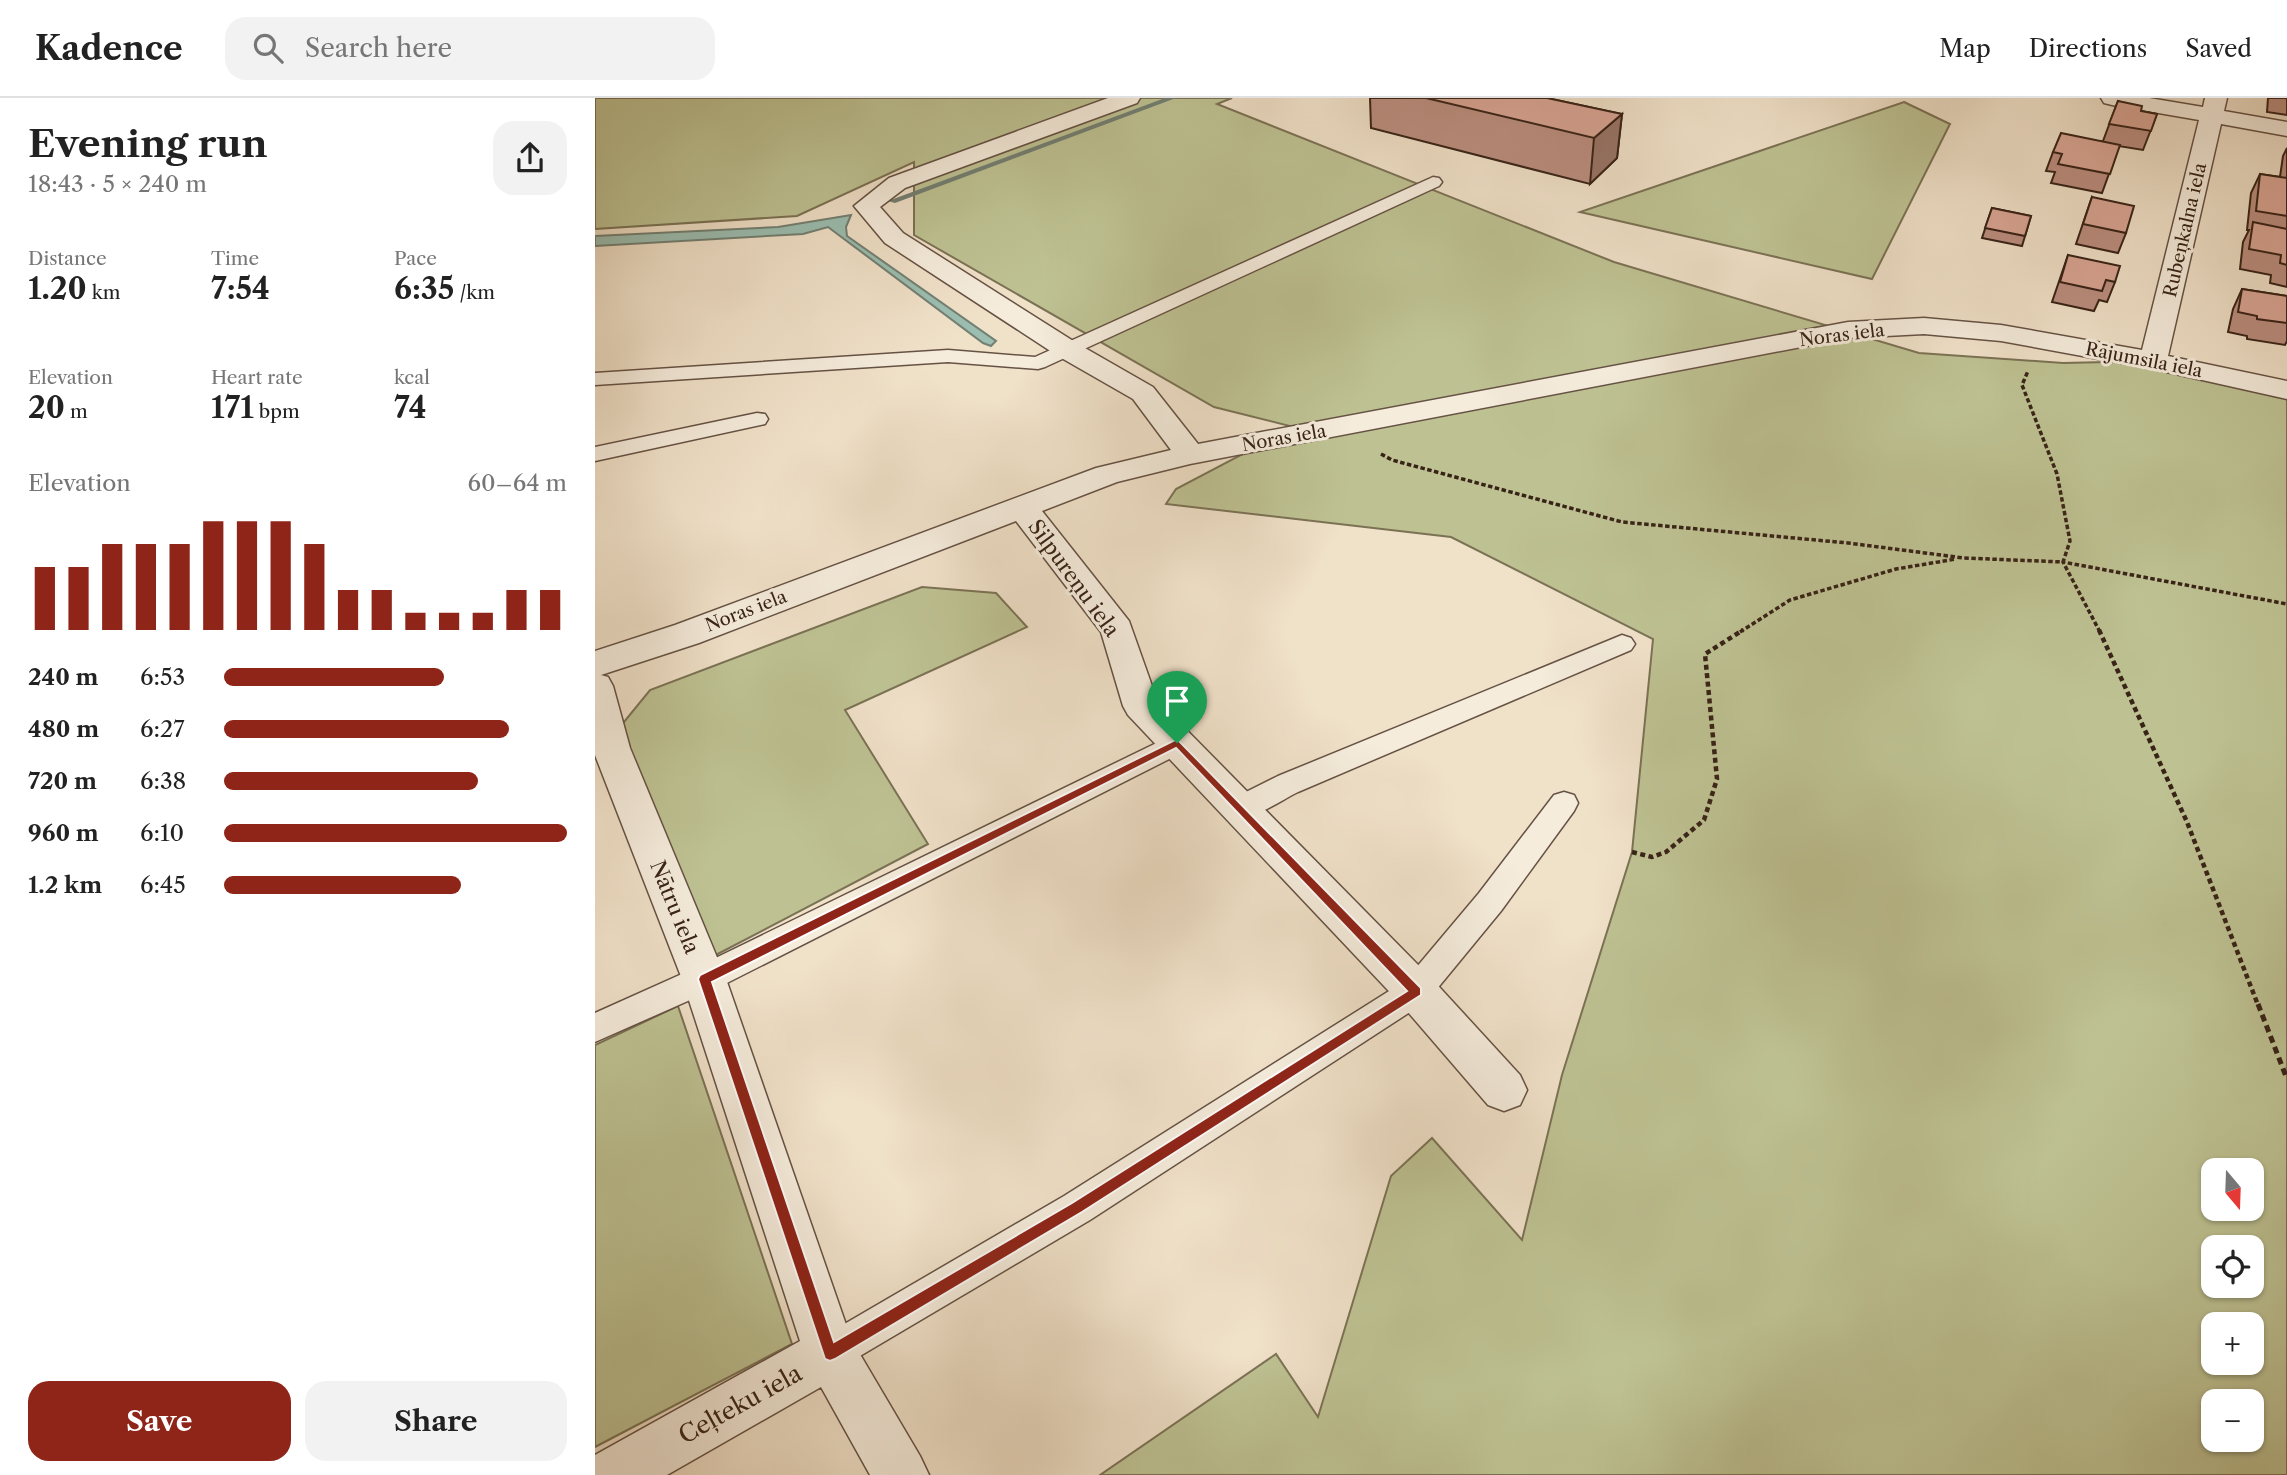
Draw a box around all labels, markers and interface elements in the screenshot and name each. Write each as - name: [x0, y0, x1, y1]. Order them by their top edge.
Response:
- search box: [225, 17, 715, 80]
- text: Kadence: [35, 28, 183, 69]
- icon: search: [249, 29, 287, 67]
- text: Search here: [305, 32, 452, 64]
- text: Map: [1939, 34, 1991, 63]
- text: Directions: [2029, 34, 2147, 63]
- text: Saved: [2185, 34, 2252, 63]
- text: Evening run: [28, 120, 268, 167]
- button: share: [493, 121, 567, 195]
- street label: Rubeņkalna iela: [2159, 160, 2211, 299]
- text: 18:43 · 5 × 240 m: [28, 170, 207, 198]
- text: Distance: [28, 247, 107, 270]
- text: Time: [211, 247, 259, 270]
- text: Pace: [394, 247, 437, 270]
- text: 1.20: [28, 270, 87, 307]
- text: 7:54: [211, 270, 270, 307]
- text: 6:35: [394, 270, 454, 307]
- text: km: [87, 281, 120, 304]
- text: /km: [454, 281, 495, 304]
- street label: Noras iela: [1798, 319, 1886, 351]
- street label: Rājumsila iela: [2084, 338, 2205, 382]
- text: Elevation: [28, 366, 113, 389]
- text: Heart rate: [211, 366, 303, 389]
- text: kcal: [394, 366, 430, 389]
- text: 20: [28, 389, 65, 426]
- text: 171: [211, 389, 254, 426]
- text: 74: [394, 389, 426, 426]
- text: m: [65, 400, 88, 423]
- text: bpm: [254, 400, 300, 423]
- street label: Noras iela: [1240, 420, 1328, 456]
- text: Elevation: [28, 469, 131, 497]
- text: 60–64 m: [468, 469, 567, 497]
- street label: Silpureņu iela: [1022, 515, 1125, 643]
- street label: Noras iela: [702, 585, 790, 637]
- text: 240 m: [28, 663, 99, 691]
- text: 6:53: [140, 663, 185, 691]
- pin: [1147, 671, 1207, 743]
- icon: arrive: [1158, 682, 1196, 720]
- text: 480 m: [28, 715, 99, 743]
- text: 6:27: [140, 715, 184, 743]
- text: 720 m: [28, 767, 97, 795]
- text: 6:38: [140, 767, 186, 795]
- text: 960 m: [28, 819, 99, 847]
- text: 6:10: [140, 819, 184, 847]
- street label: Nātru iela: [645, 857, 705, 958]
- text: 1.2 km: [28, 871, 102, 899]
- text: 6:45: [140, 871, 186, 899]
- north arrow: [2201, 1158, 2265, 1222]
- map controls: [2201, 1158, 2264, 1452]
- button: locate: [2201, 1235, 2264, 1298]
- button: +: [2201, 1312, 2264, 1375]
- street label: Ceļteku iela: [673, 1358, 808, 1451]
- button: Save: [28, 1381, 291, 1461]
- button: Share: [305, 1381, 567, 1461]
- button: −: [2201, 1389, 2264, 1452]

